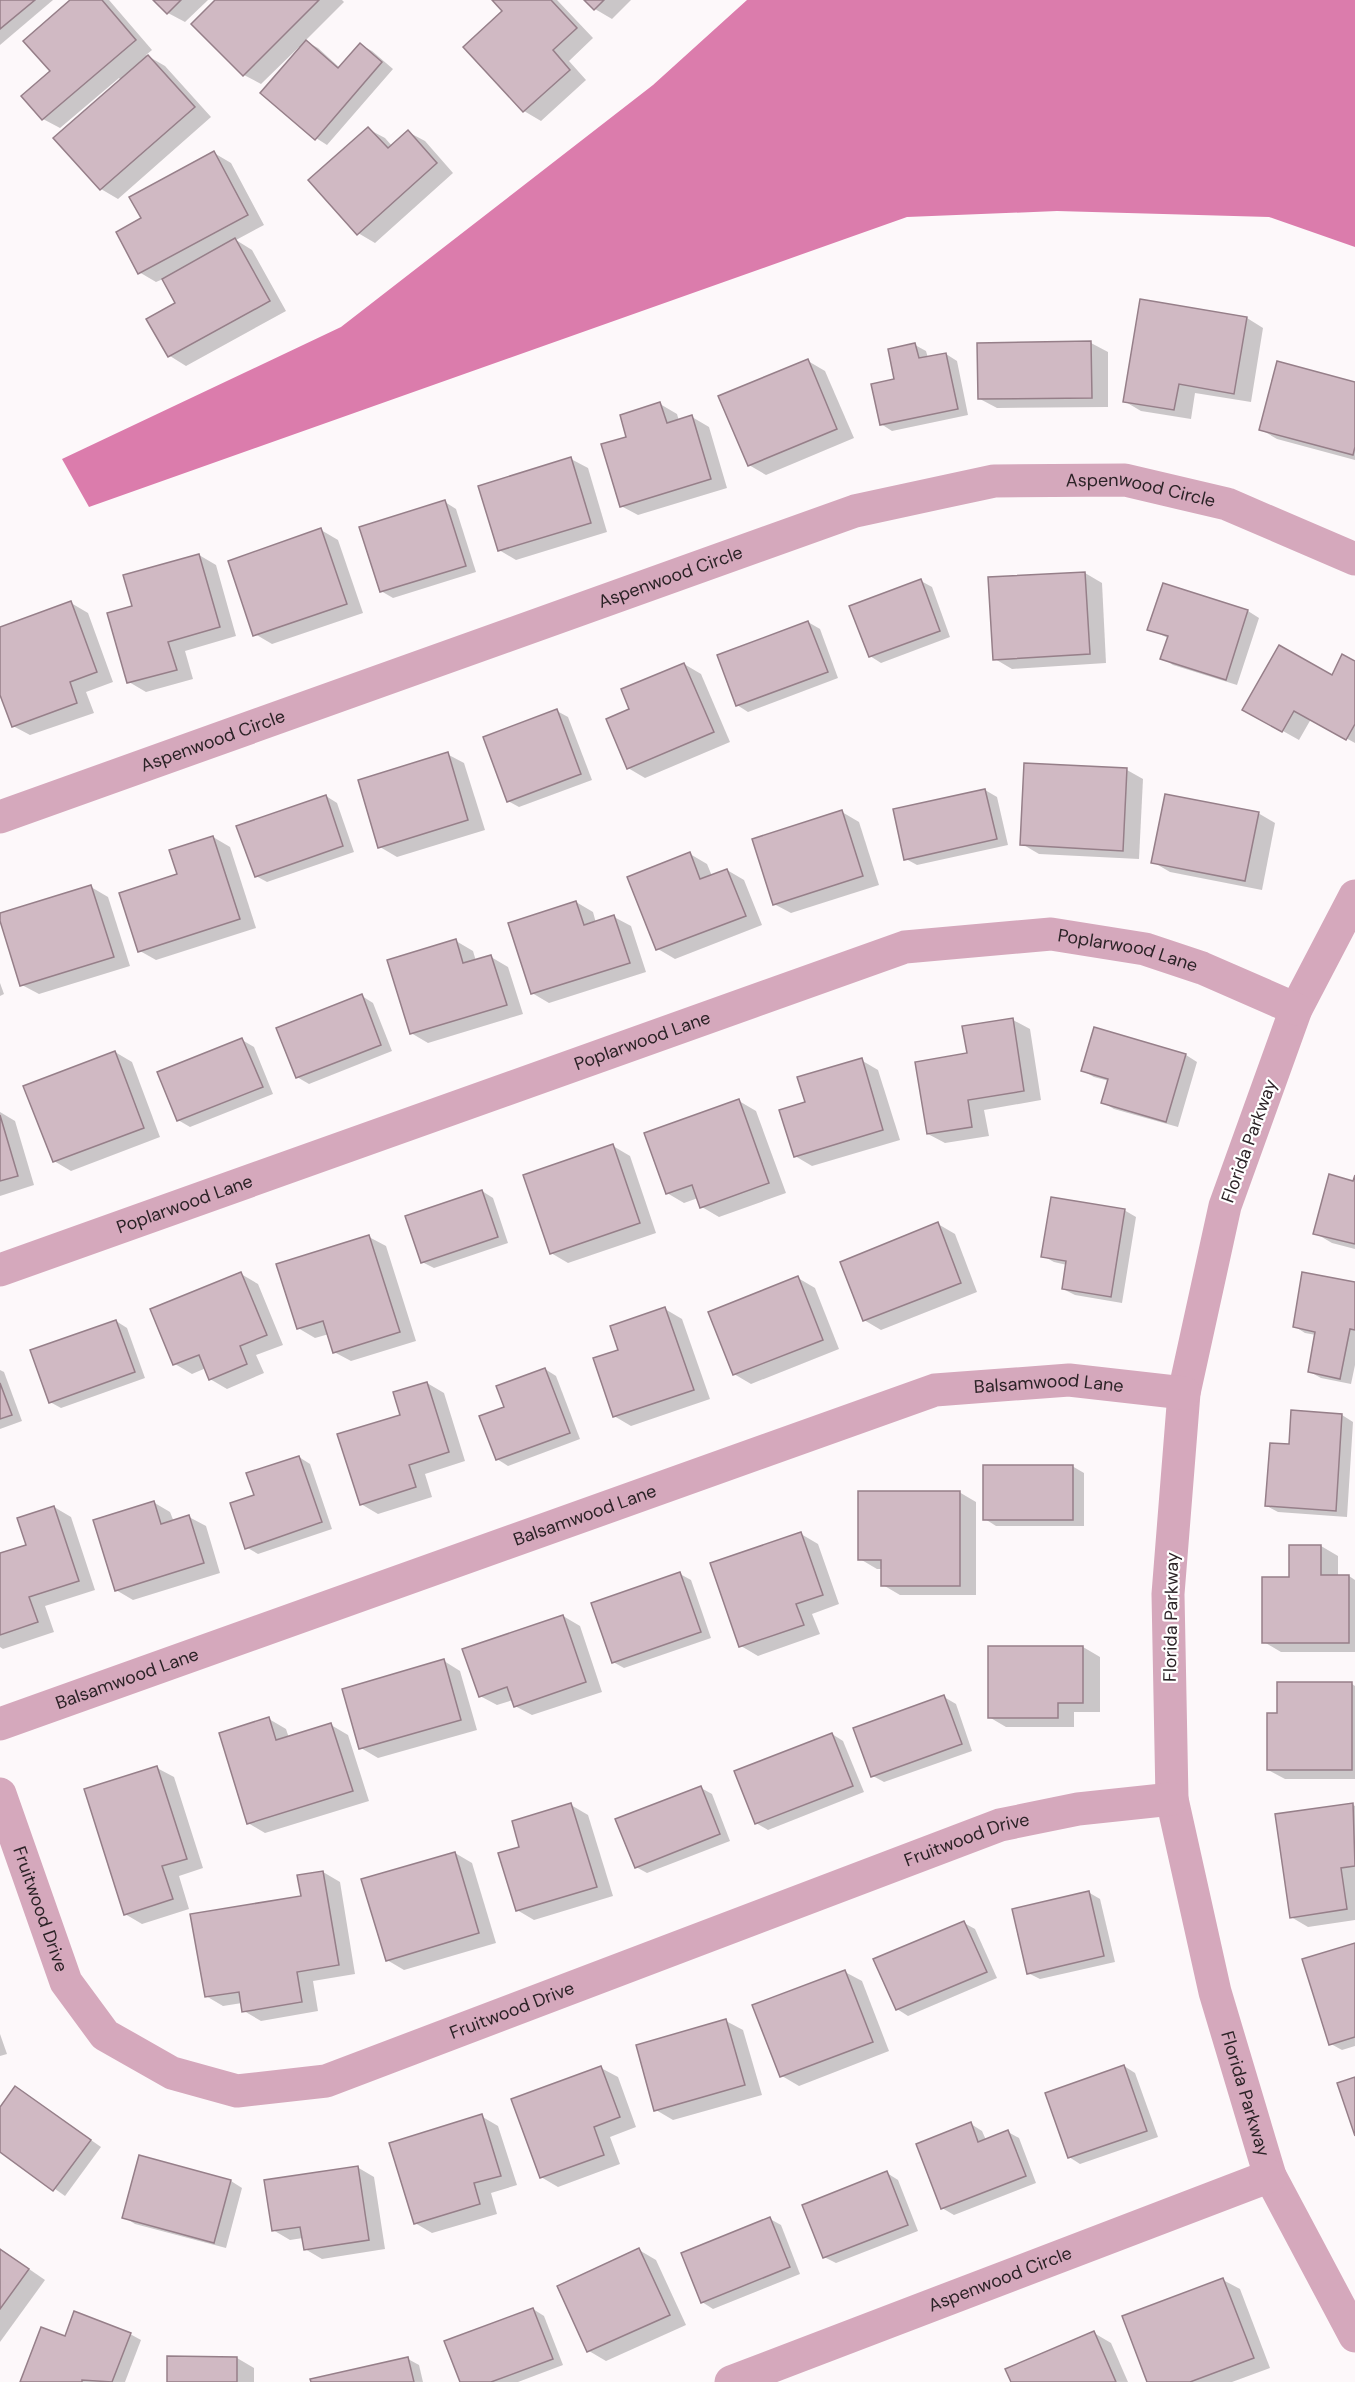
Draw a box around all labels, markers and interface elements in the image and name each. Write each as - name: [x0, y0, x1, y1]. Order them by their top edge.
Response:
- street label: Aspenwood Circle: [1066, 467, 1218, 513]
- street label: Aspenwood Circle: [595, 540, 746, 614]
- street label: Aspenwood Circle: [137, 704, 288, 778]
- street label: Poplarwood Lane: [1056, 923, 1201, 978]
- street label: Poplarwood Lane: [571, 1005, 714, 1076]
- street label: Florida Parkway: [1216, 1076, 1282, 1206]
- street label: Poplarwood Lane: [113, 1169, 256, 1239]
- street label: Balsamwood Lane: [973, 1368, 1125, 1399]
- street label: Balsamwood Lane: [510, 1479, 660, 1552]
- street label: Florida Parkway: [1158, 1552, 1184, 1682]
- street label: Balsamwood Lane: [52, 1642, 202, 1715]
- street label: Fruitwood Drive: [901, 1807, 1032, 1872]
- street label: Fruitwood Drive: [7, 1843, 74, 1975]
- street label: Fruitwood Drive: [446, 1976, 578, 2045]
- street label: Florida Parkway: [1215, 2028, 1276, 2159]
- street label: Aspenwood Circle: [925, 2241, 1075, 2317]

